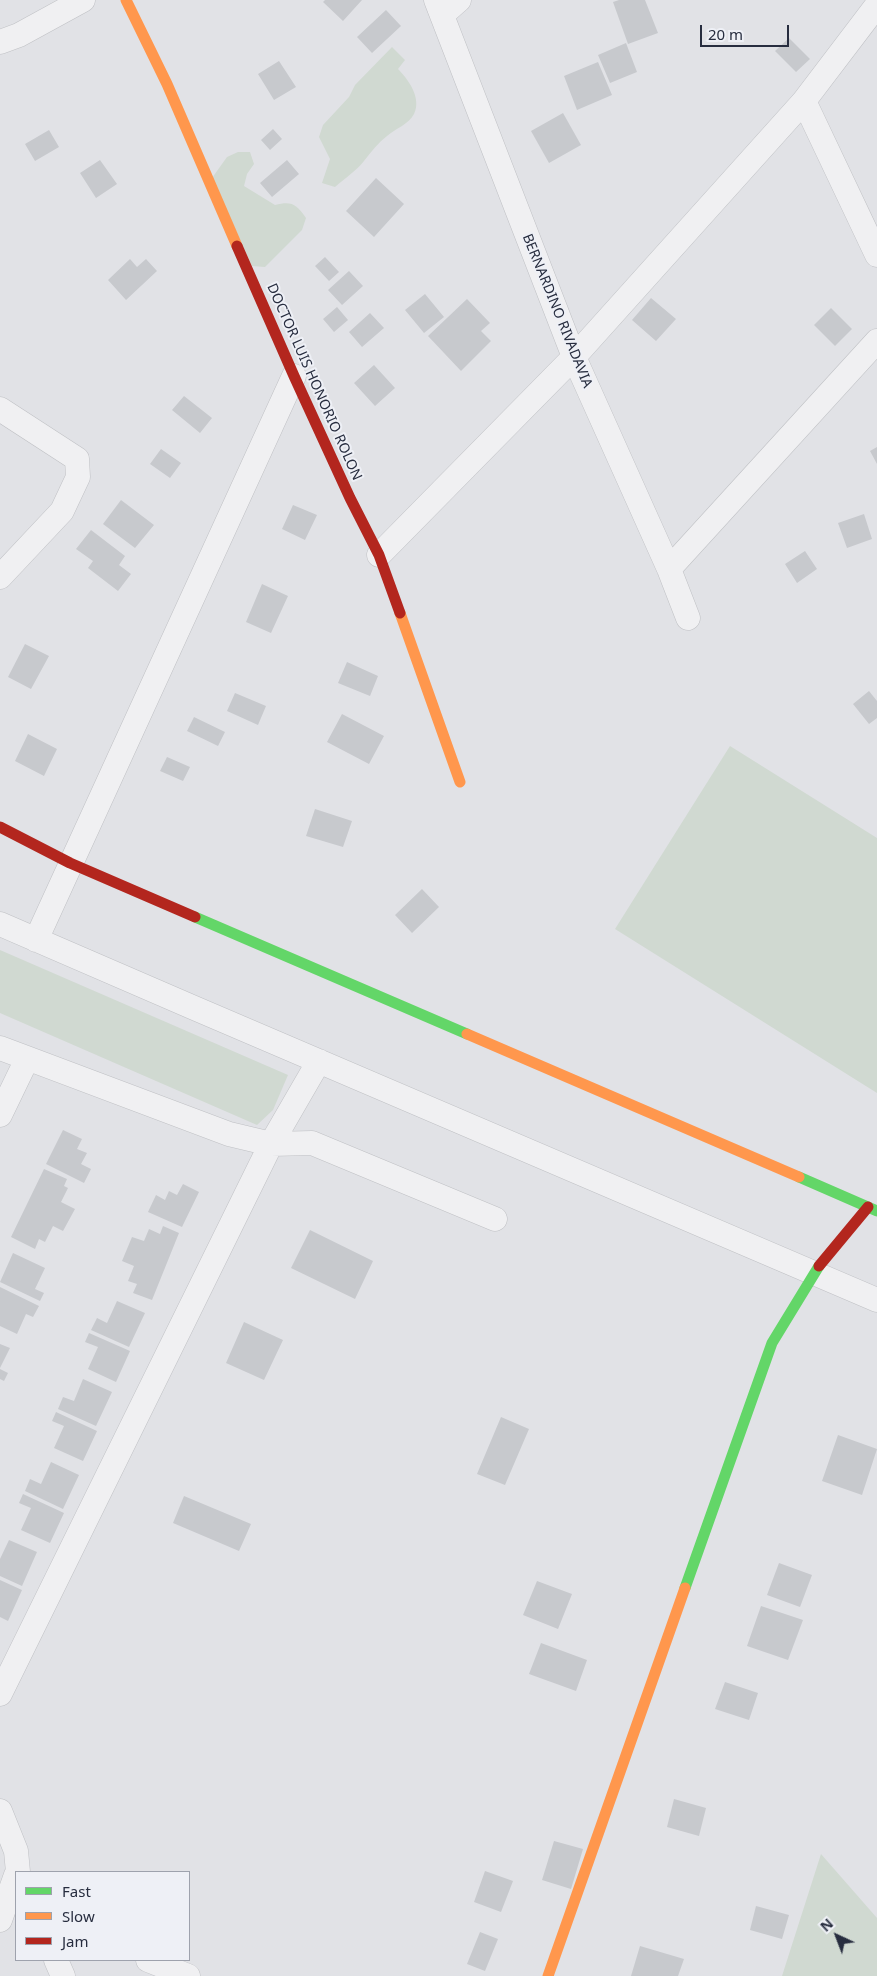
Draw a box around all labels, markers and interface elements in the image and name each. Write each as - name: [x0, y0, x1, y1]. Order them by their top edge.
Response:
- scale bar: [702, 15, 791, 47]
- text: 20 m: [708, 24, 743, 44]
- street label: BERNARDINO RIVADAVIA: [518, 231, 596, 391]
- street label: DOCTOR LUIS HONORIO ROLON: [263, 281, 365, 483]
- legend: [15, 1871, 190, 1961]
- text: Fast: [62, 1881, 91, 1901]
- text: Slow: [62, 1906, 95, 1926]
- north arrow: [812, 1911, 862, 1961]
- text: N: [816, 1914, 837, 1936]
- text: Jam: [62, 1931, 89, 1951]

